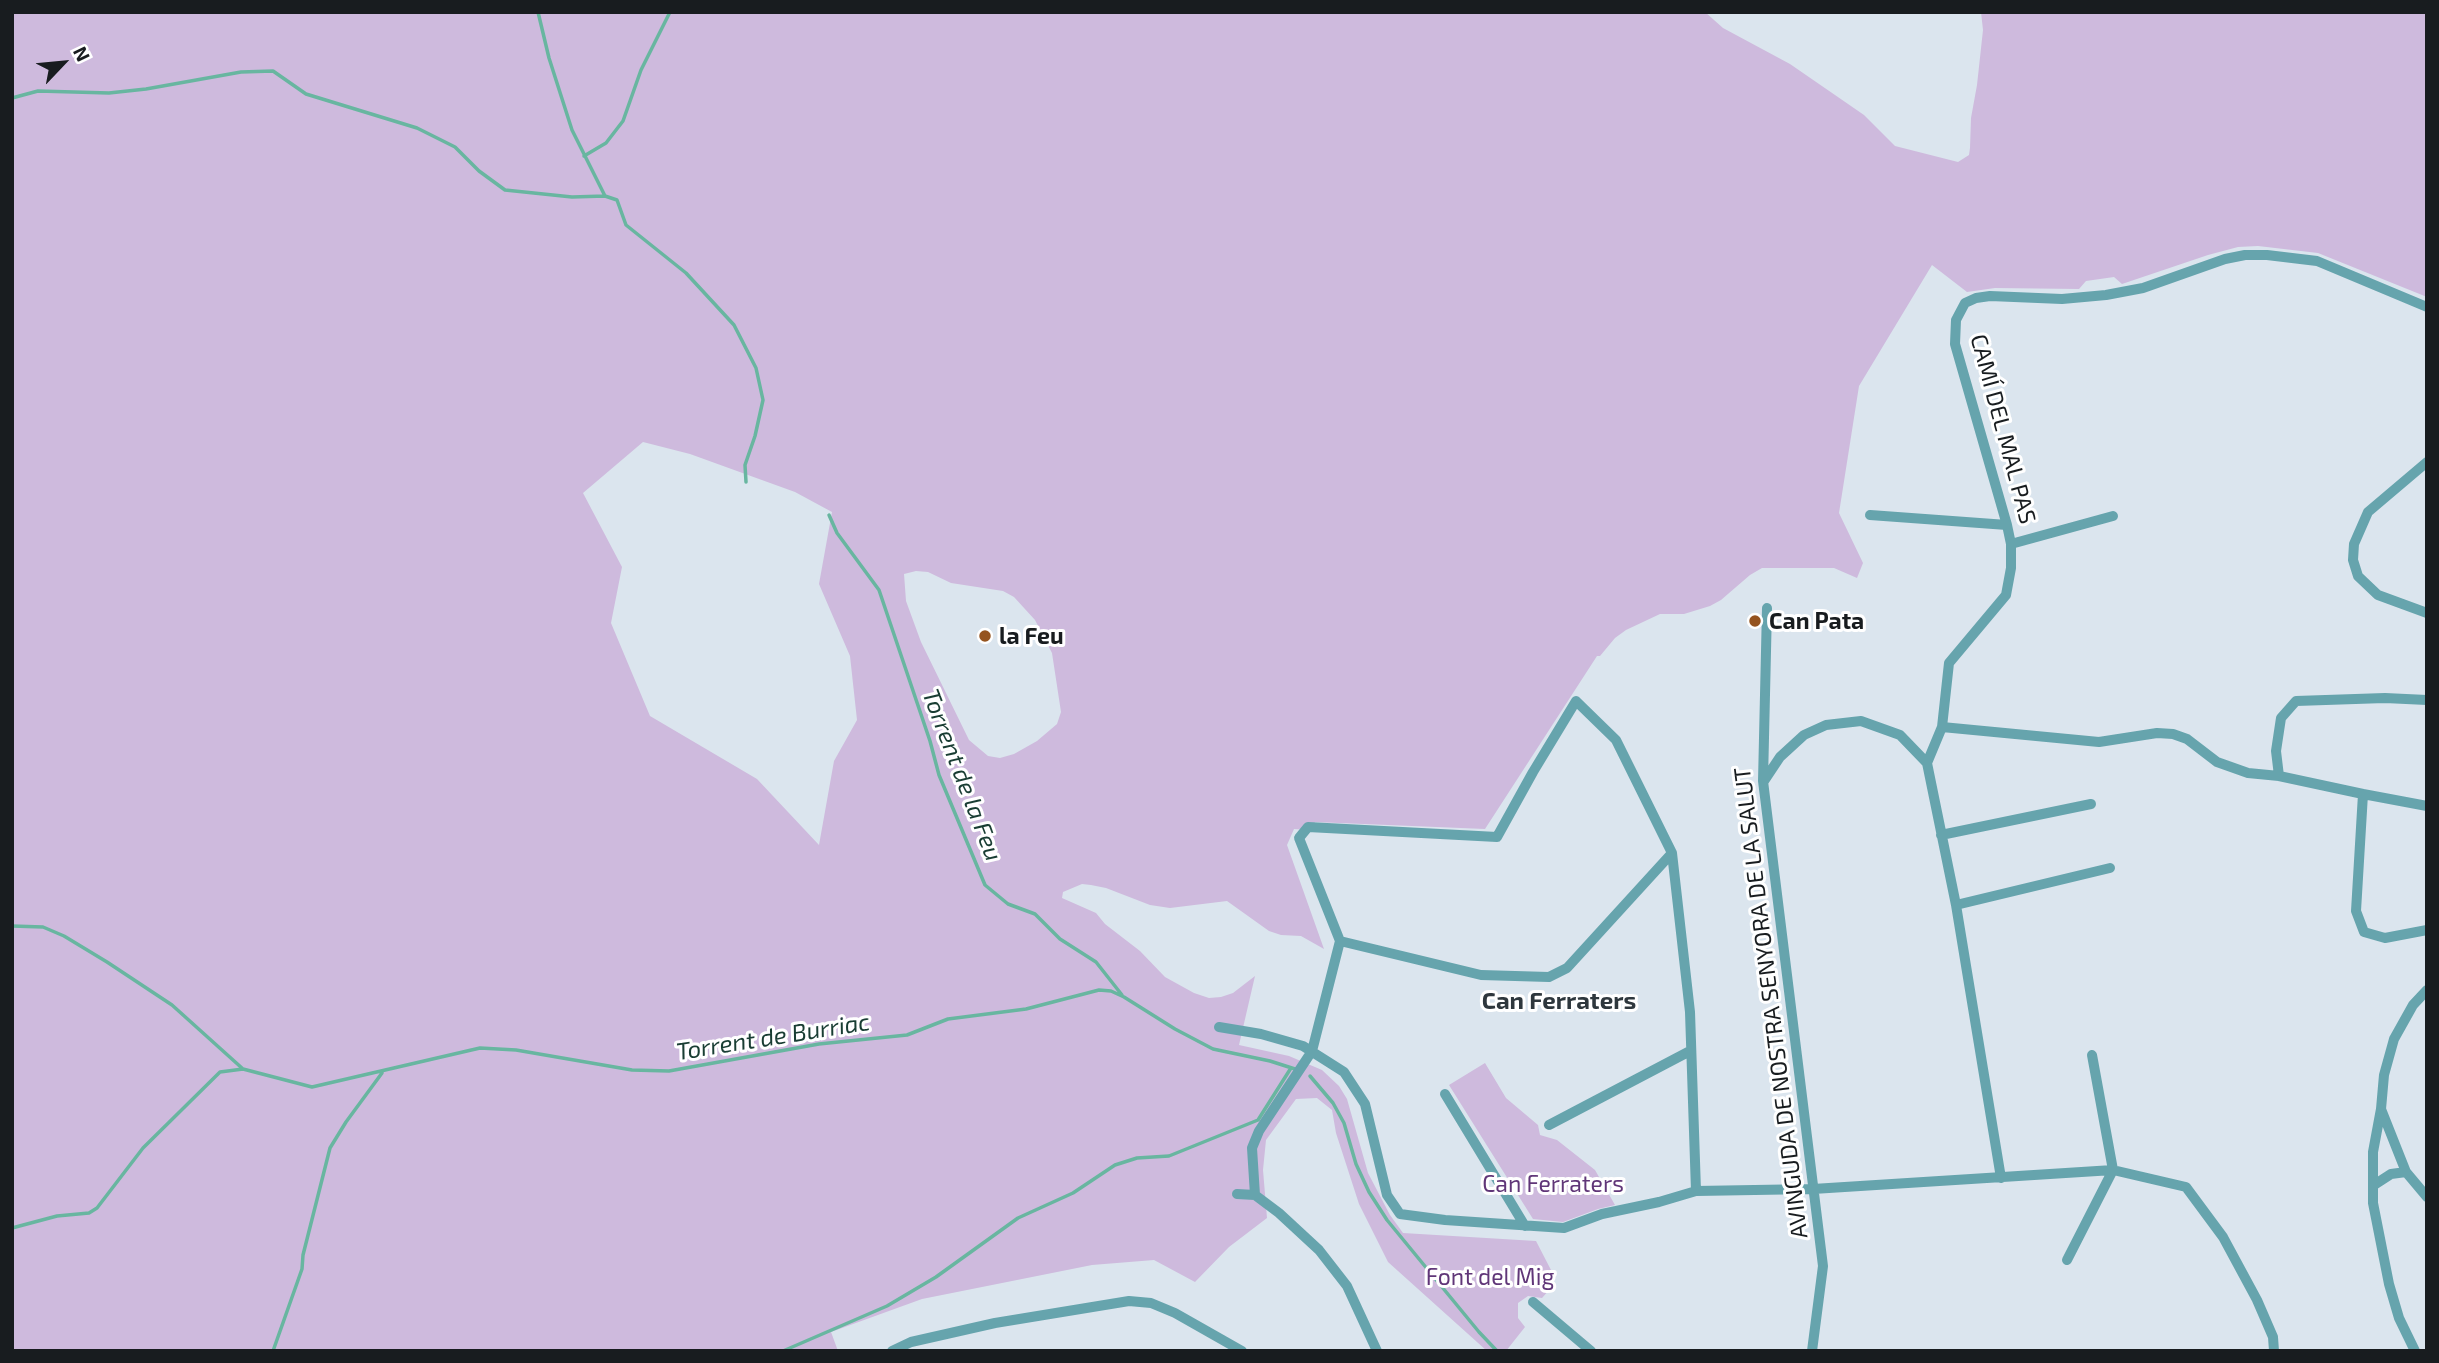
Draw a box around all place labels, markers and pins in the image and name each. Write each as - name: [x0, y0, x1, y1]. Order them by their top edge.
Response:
- place label: Can Pata: [1769, 607, 1864, 635]
- marker: Can Pata: [1747, 613, 1763, 629]
- place label: la Feu: [999, 622, 1064, 650]
- marker: la Feu: [977, 628, 993, 644]

